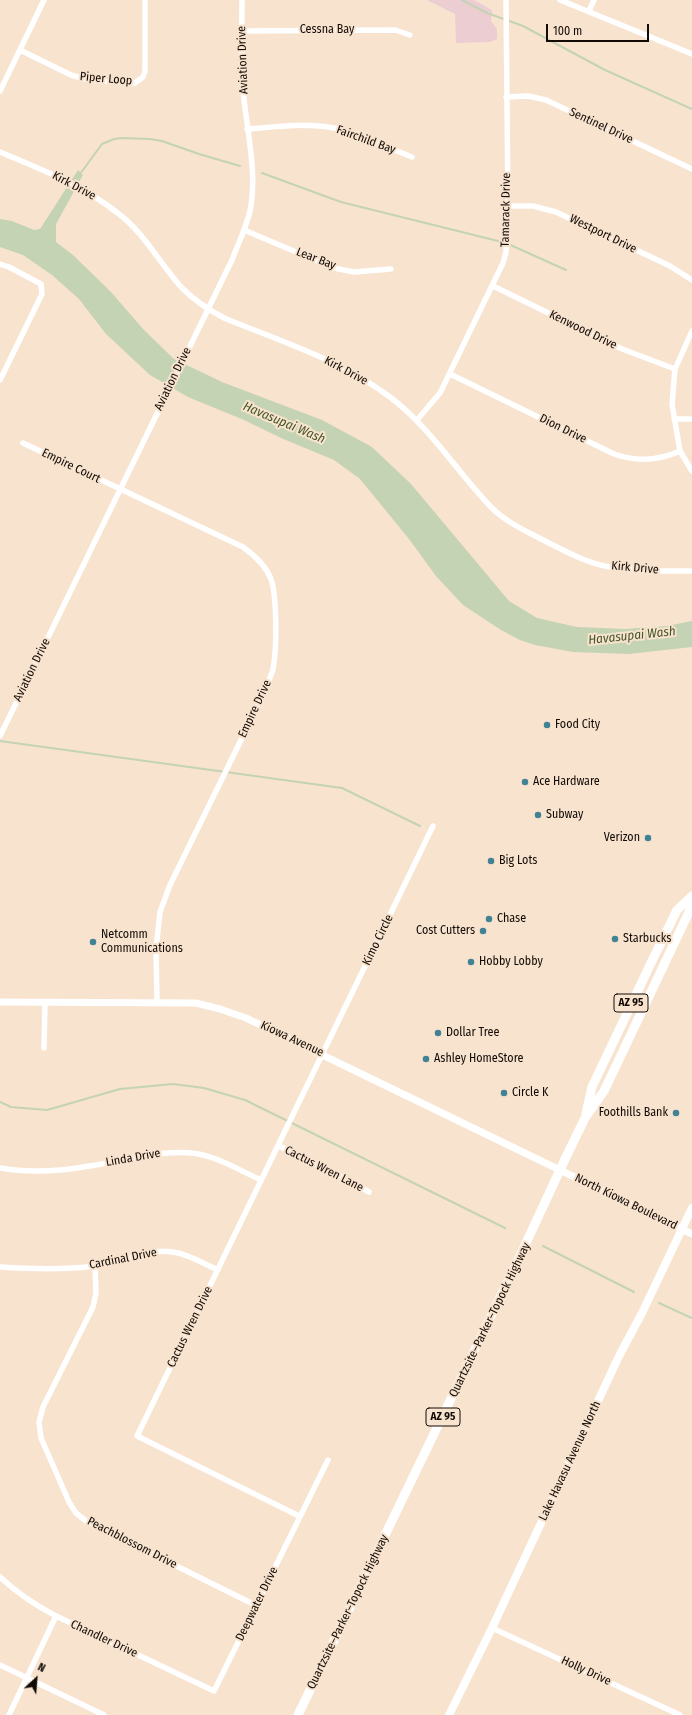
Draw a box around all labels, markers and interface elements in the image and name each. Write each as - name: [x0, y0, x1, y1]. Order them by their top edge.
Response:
- scale bar: [548, 16, 651, 42]
- street label: Cessna Bay: [300, 23, 354, 37]
- text: 100 m: [553, 24, 582, 38]
- street label: Aviation Drive: [235, 26, 251, 94]
- street label: Piper Loop: [79, 70, 133, 88]
- street label: Sentinel Drive: [567, 105, 635, 147]
- street label: Fairchild Bay: [335, 123, 397, 157]
- street label: Kirk Drive: [50, 169, 98, 203]
- street label: Tamarack Drive: [498, 173, 514, 247]
- street label: Westport Drive: [567, 212, 639, 256]
- street label: Lear Bay: [294, 245, 338, 273]
- street label: Kenwood Drive: [547, 307, 619, 353]
- street label: Aviation Drive: [152, 345, 194, 413]
- street label: Kirk Drive: [322, 354, 370, 388]
- water label: Havasupai Wash: [241, 399, 327, 447]
- street label: Dion Drive: [537, 411, 589, 447]
- street label: Empire Court: [39, 446, 103, 486]
- street label: Kirk Drive: [611, 559, 659, 577]
- water label: Havasupai Wash: [588, 624, 676, 648]
- street label: Aviation Drive: [11, 636, 53, 704]
- street label: Empire Drive: [235, 678, 275, 740]
- place label: Food City: [555, 718, 600, 732]
- marker: Food City: [542, 720, 552, 730]
- place label: Ace Hardware: [533, 775, 600, 789]
- marker: Ace Hardware: [520, 777, 530, 787]
- place label: Subway: [546, 808, 583, 822]
- marker: Subway: [533, 810, 543, 820]
- place label: Verizon: [604, 831, 640, 845]
- marker: Verizon: [643, 833, 653, 843]
- place label: Big Lots: [499, 854, 537, 868]
- marker: Big Lots: [486, 856, 496, 866]
- street label: Kimo Circle: [360, 912, 396, 968]
- place label: Chase: [497, 912, 526, 926]
- marker: Chase: [484, 914, 494, 924]
- place label: Cost Cutters: [416, 924, 475, 938]
- marker: Cost Cutters: [478, 926, 488, 936]
- place label: Netcomm Communications: [101, 928, 183, 956]
- place label: Starbucks: [623, 932, 671, 946]
- marker: Starbucks: [610, 934, 620, 944]
- marker: Netcomm Communications: [88, 937, 98, 947]
- place label: Hobby Lobby: [479, 955, 543, 969]
- marker: Hobby Lobby: [466, 957, 476, 967]
- road number: AZ 95: [614, 994, 648, 1012]
- street label: Kiowa Avenue: [258, 1018, 326, 1060]
- place label: Dollar Tree: [446, 1026, 499, 1040]
- marker: Dollar Tree: [433, 1028, 443, 1038]
- place label: Ashley HomeStore: [434, 1052, 523, 1066]
- marker: Ashley HomeStore: [421, 1054, 431, 1064]
- place label: Circle K: [512, 1086, 548, 1100]
- marker: Circle K: [499, 1088, 509, 1098]
- place label: Foothills Bank: [599, 1106, 668, 1120]
- marker: Foothills Bank: [671, 1108, 681, 1118]
- street label: Cactus Wren Lane: [282, 1143, 366, 1195]
- street label: Linda Drive: [105, 1146, 161, 1170]
- street label: North Kiowa Boulevard: [572, 1171, 680, 1233]
- street label: Quartzsite–Parker–Topock Highway: [446, 1240, 534, 1400]
- street label: Cardinal Drive: [88, 1245, 158, 1273]
- street label: Cactus Wren Drive: [164, 1284, 216, 1370]
- street label: Lake Havasu Avenue North: [536, 1399, 604, 1523]
- road number: AZ 95: [426, 1408, 460, 1426]
- street label: Peachblossom Drive: [85, 1514, 179, 1572]
- street label: Quartzsite–Parker–Topock Highway: [304, 1532, 392, 1692]
- street label: Deepwater Drive: [233, 1564, 281, 1644]
- street label: Chandler Drive: [68, 1617, 140, 1661]
- street label: Holly Drive: [559, 1653, 613, 1689]
- north arrow: [16, 1659, 56, 1699]
- text: N: [36, 1660, 47, 1675]

